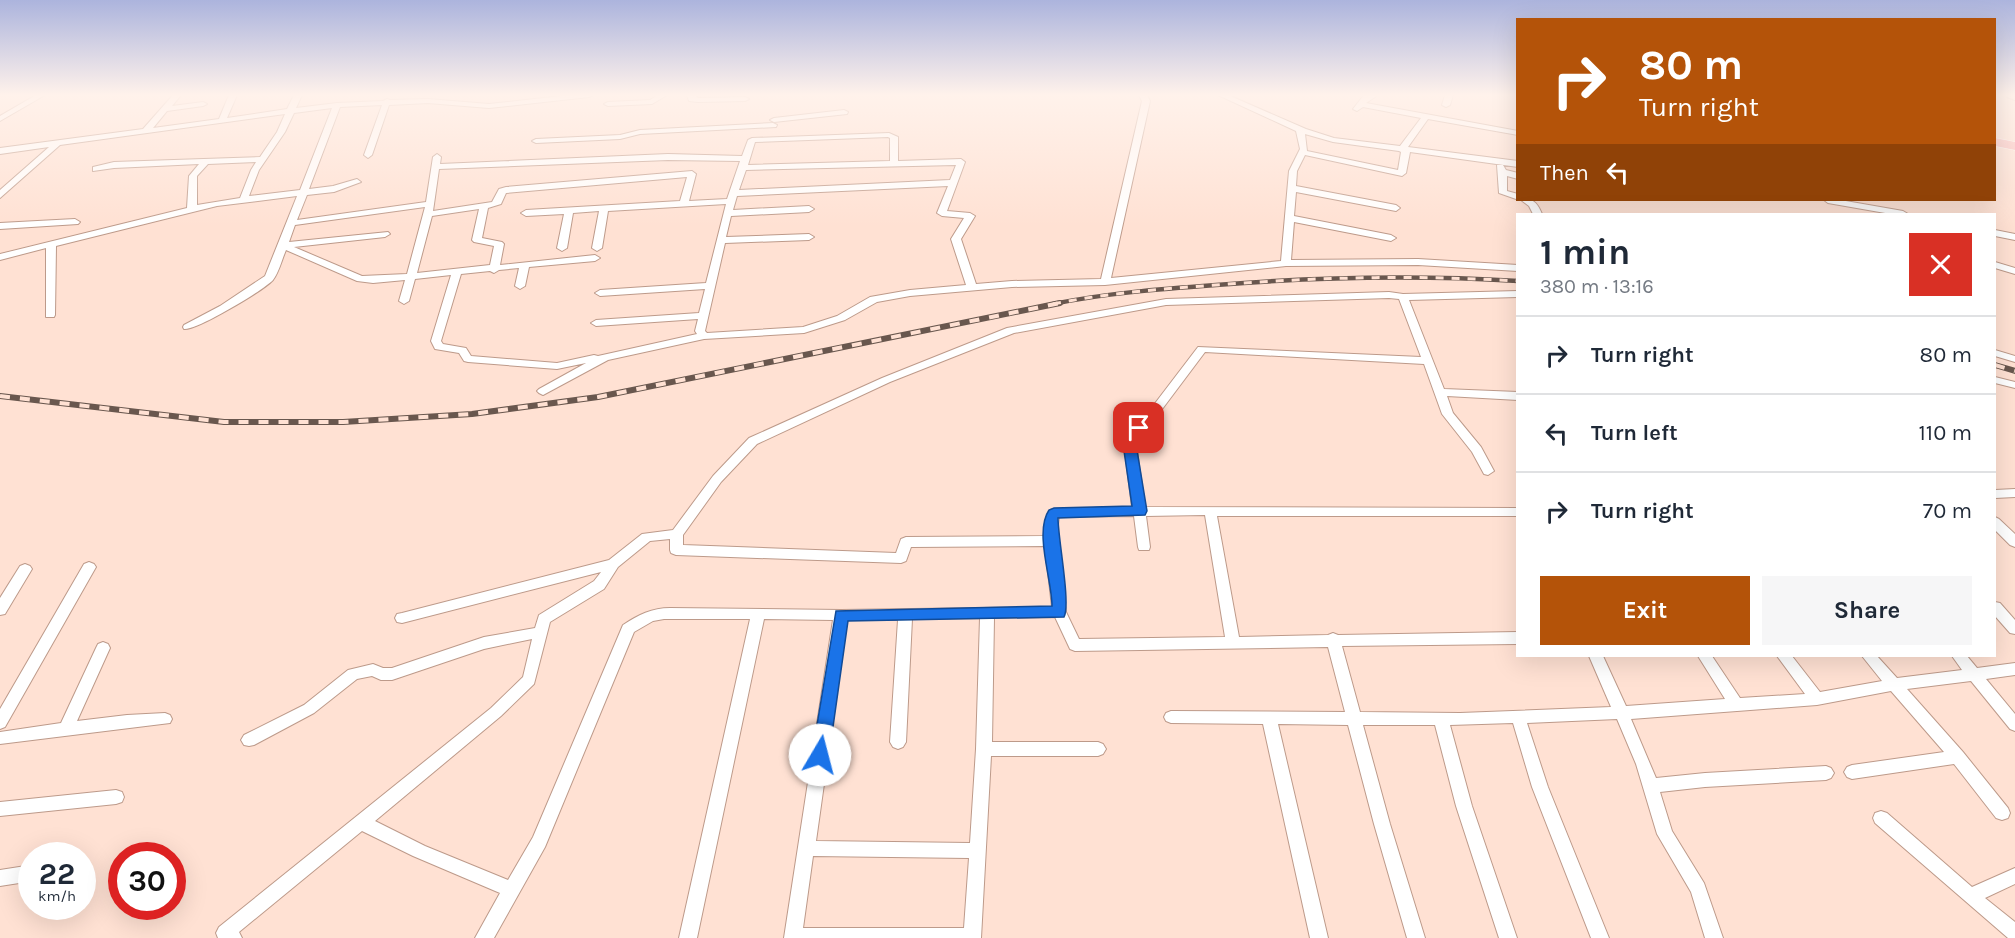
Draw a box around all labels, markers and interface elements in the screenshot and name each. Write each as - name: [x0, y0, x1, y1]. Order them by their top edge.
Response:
- text: 80 m: [1639, 40, 1743, 90]
- icon: right: [1540, 42, 1618, 120]
- text: Turn right: [1639, 91, 1759, 123]
- icon: left: [1601, 156, 1634, 189]
- text: Then: [1540, 160, 1589, 186]
- text: 1 min: [1540, 231, 1630, 273]
- button: close: [1909, 233, 1972, 296]
- text: 380 m · 13:16: [1540, 275, 1654, 298]
- icon: right: [1540, 339, 1573, 372]
- text: Turn right: [1591, 342, 1694, 368]
- text: 80 m: [1920, 342, 1972, 368]
- pin: [1113, 402, 1164, 453]
- icon: arrive: [1122, 411, 1155, 444]
- icon: left: [1540, 417, 1573, 450]
- text: Turn left: [1591, 420, 1678, 446]
- text: 110 m: [1919, 420, 1972, 446]
- icon: right: [1540, 495, 1573, 528]
- text: Turn right: [1591, 498, 1694, 524]
- text: 70 m: [1923, 498, 1972, 524]
- button: Exit: [1540, 576, 1750, 645]
- button: Share: [1762, 576, 1972, 645]
- position arrow: [788, 723, 852, 787]
- speed limit sign: 30: [108, 842, 186, 920]
- text: 22: [39, 856, 75, 892]
- text: km/h: [38, 887, 76, 905]

